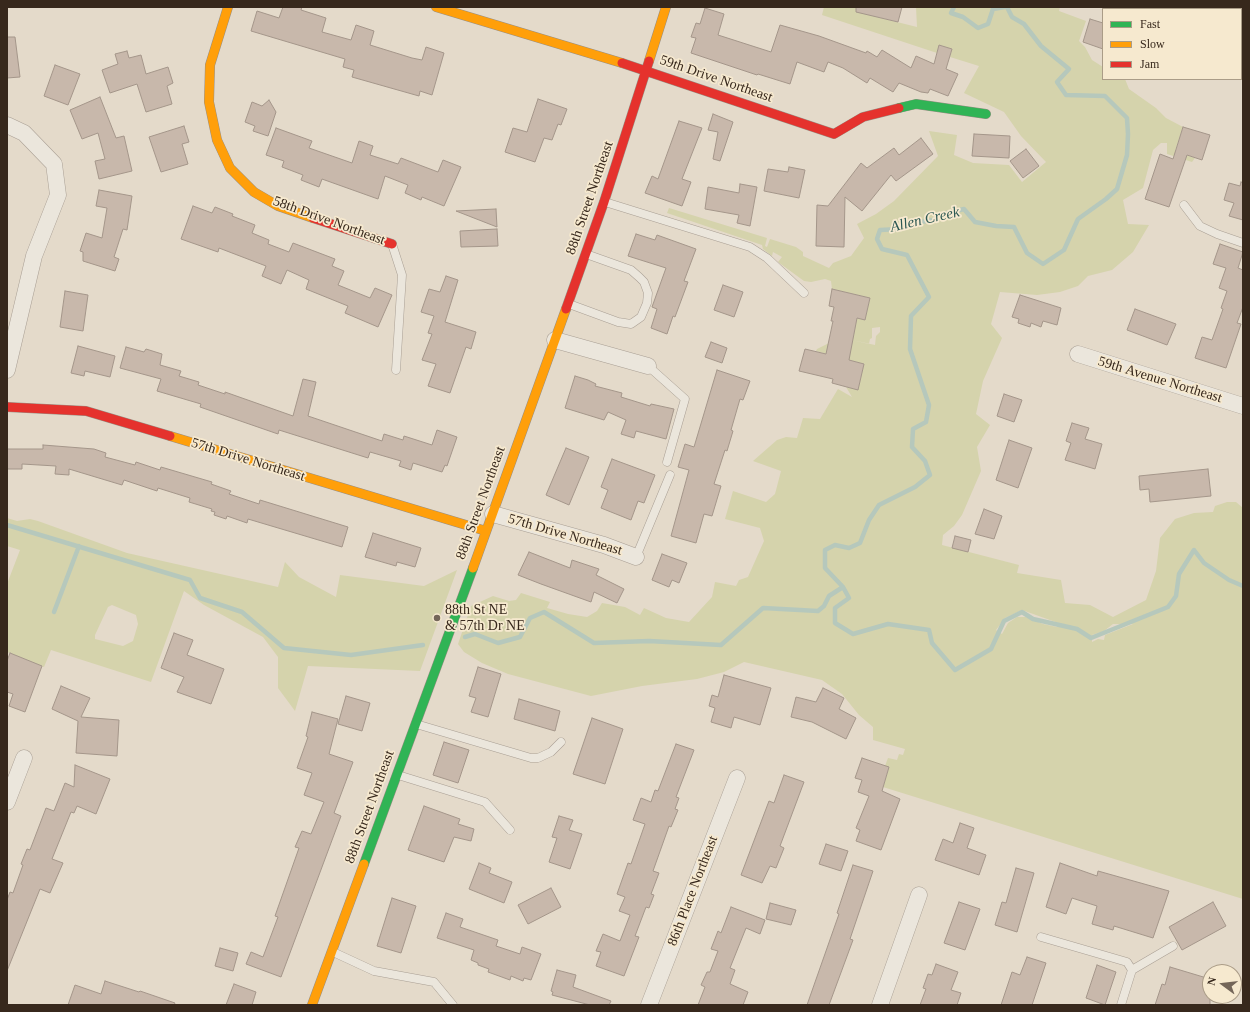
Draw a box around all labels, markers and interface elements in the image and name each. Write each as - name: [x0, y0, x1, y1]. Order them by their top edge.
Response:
- legend: [1102, 8, 1242, 80]
- text: Fast: [1140, 17, 1160, 31]
- text: Slow: [1140, 37, 1165, 51]
- street label: 59th Drive Northeast: [657, 52, 775, 106]
- text: Jam: [1140, 57, 1159, 71]
- street label: 88th Street Northeast: [563, 139, 617, 257]
- street label: 58th Drive Northeast: [271, 193, 387, 249]
- water label: Allen Creek: [889, 203, 961, 237]
- street label: 59th Avenue Northeast: [1096, 353, 1224, 407]
- street label: 57th Drive Northeast: [189, 435, 307, 485]
- street label: 88th Street Northeast: [453, 444, 509, 562]
- street label: 57th Drive Northeast: [506, 511, 624, 559]
- place label: 88th St NE & 57th Dr NE: [445, 602, 525, 634]
- marker: 88th St NE & 57th Dr NE: [432, 613, 442, 623]
- street label: 88th Street Northeast: [342, 748, 398, 866]
- street label: 86th Place Northeast: [664, 834, 722, 948]
- north arrow: [1202, 964, 1242, 1004]
- text: N: [1205, 976, 1218, 987]

